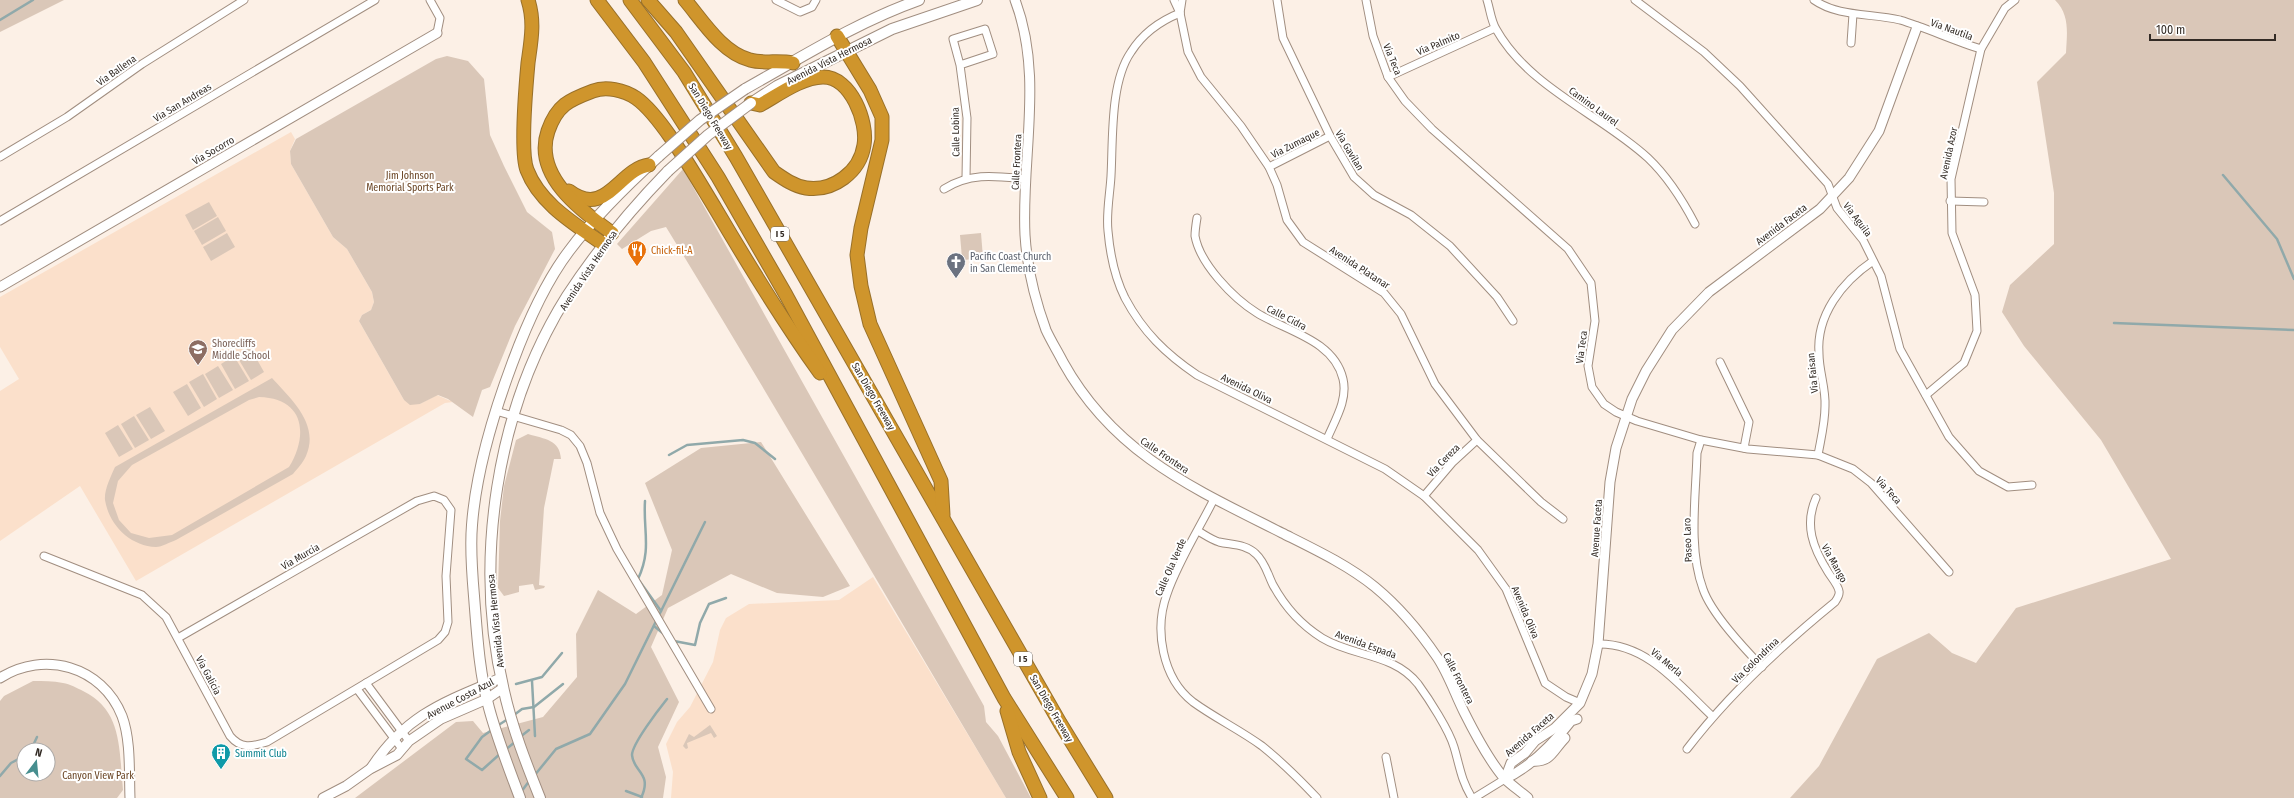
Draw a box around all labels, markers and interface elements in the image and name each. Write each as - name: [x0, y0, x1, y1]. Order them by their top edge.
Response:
- scale bar: [2150, 16, 2275, 42]
- street label: Via Nautila: [1929, 17, 1975, 43]
- text: 100 m: [2156, 23, 2185, 37]
- street label: Via Palmito: [1415, 29, 1462, 58]
- street label: Avenida Vista Hermosa: [785, 34, 874, 88]
- street label: Via Teca: [1380, 42, 1404, 77]
- street label: Via Ballena: [95, 53, 139, 89]
- street label: Via San Andreas: [151, 81, 214, 125]
- street label: San Diego Freeway: [686, 81, 735, 152]
- street label: Camino Laurel: [1566, 85, 1621, 129]
- street label: Calle Lobina: [950, 107, 962, 157]
- street label: Avenida Azor: [1938, 126, 1960, 180]
- street label: Via Zumaque: [1269, 127, 1322, 161]
- street label: Via Gavilan: [1332, 128, 1366, 173]
- street label: Via Socorro: [190, 134, 237, 168]
- street label: Calle Frontera: [1010, 134, 1024, 190]
- park label: Jim Johnson Memorial Sports Park: [366, 170, 454, 194]
- street label: Via Aguila: [1840, 200, 1874, 239]
- street label: Avenida Faceta: [1754, 202, 1810, 248]
- road number: I 5: [771, 227, 789, 241]
- street label: Avenida Vista Hermosa: [558, 228, 620, 313]
- restaurant icon: Chick-fil-A: [626, 239, 648, 267]
- street label: Avenida Platanar: [1327, 244, 1392, 292]
- place label: Chick-fil-A: [651, 245, 693, 257]
- church icon: Pacific Coast Church in San Clemente: [945, 251, 967, 279]
- place label: Pacific Coast Church in San Clemente: [970, 251, 1051, 275]
- street label: Calle Cidra: [1265, 303, 1309, 333]
- street label: Via Teca: [1574, 330, 1590, 364]
- school or university icon: Shorecliffs Middle School: [187, 338, 209, 366]
- place label: Shorecliffs Middle School: [212, 338, 270, 362]
- street label: Via Faisan: [1805, 352, 1821, 394]
- street label: San Diego Freeway: [849, 361, 898, 433]
- street label: Avenida Oliva: [1219, 371, 1274, 407]
- street label: Calle Frontera: [1138, 435, 1191, 477]
- street label: Via Cereza: [1425, 442, 1463, 480]
- street label: Via Teca: [1873, 474, 1904, 507]
- street label: Avenue Faceta: [1589, 499, 1605, 558]
- street label: Paseo Laro: [1681, 518, 1695, 562]
- street label: Calle Ola Verde: [1153, 537, 1189, 598]
- street label: Via Murcia: [279, 541, 322, 573]
- street label: Via Mango: [1819, 542, 1850, 585]
- street label: Avenida Vista Hermosa: [485, 573, 507, 668]
- street label: Avenida Oliva: [1509, 584, 1542, 640]
- street label: Avenida Espada: [1333, 628, 1398, 662]
- street label: Via Golondrina: [1730, 635, 1782, 686]
- street label: Via Merla: [1648, 646, 1685, 680]
- street label: Calle Frontera: [1440, 651, 1476, 706]
- road number: I 5: [1014, 652, 1032, 666]
- street label: Via Galicia: [193, 654, 223, 697]
- street label: San Diego Freeway: [1027, 673, 1076, 745]
- street label: Avenue Costa Azul: [425, 676, 496, 722]
- street label: Avenida Faceta: [1503, 710, 1557, 759]
- north arrow: [16, 742, 56, 782]
- building icon: Summit Club: [210, 742, 232, 770]
- text: N: [34, 746, 44, 760]
- place label: Summit Club: [235, 748, 287, 760]
- park label: Canyon View Park: [62, 770, 134, 782]

